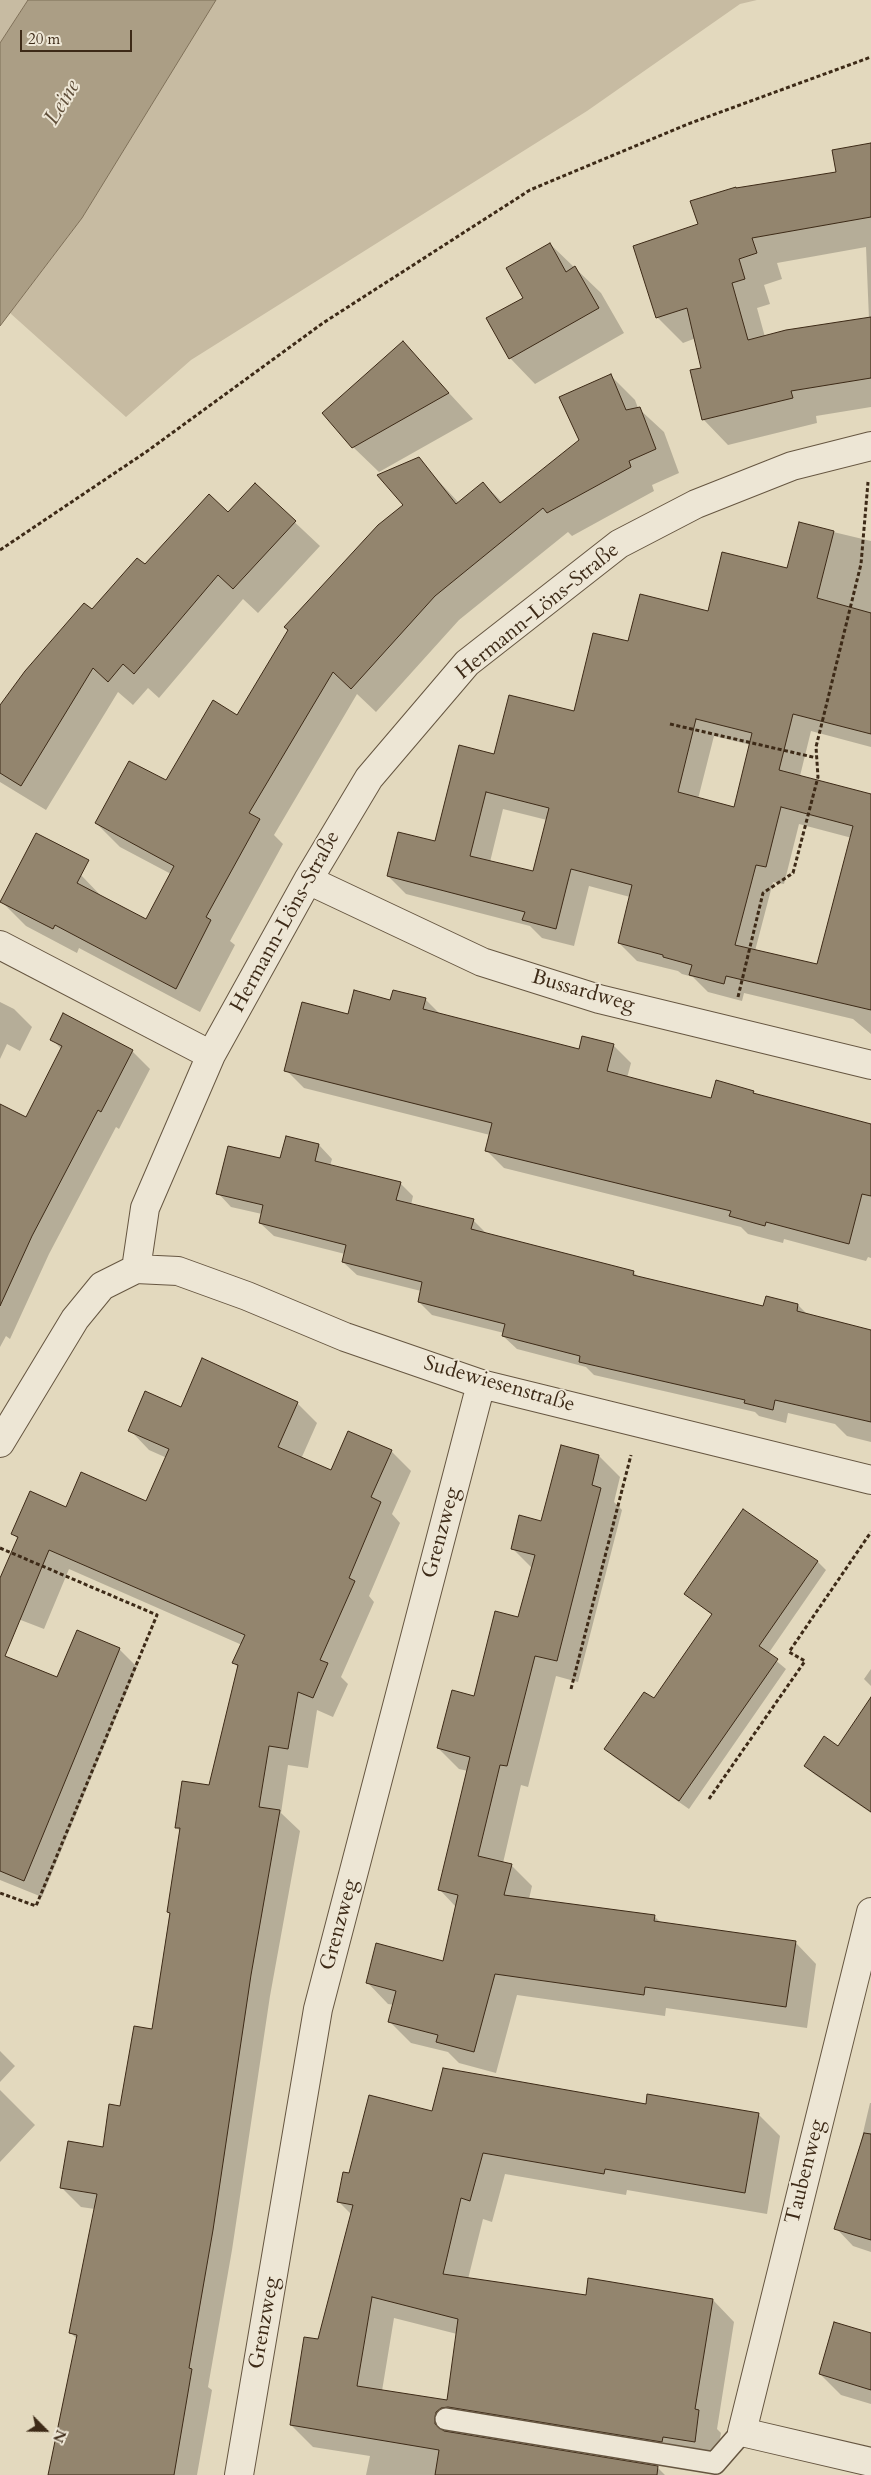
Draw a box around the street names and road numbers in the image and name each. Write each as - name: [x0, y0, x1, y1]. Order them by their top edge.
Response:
- street label: Hermann-Löns-Straße: [451, 538, 625, 686]
- street label: Hermann-Löns-Straße: [226, 827, 346, 1017]
- street label: Bussardweg: [529, 965, 637, 1019]
- street label: Sudewiesenstraße: [421, 1351, 577, 1419]
- street label: Grenzweg: [418, 1485, 466, 1581]
- street label: Grenzweg: [316, 1877, 364, 1973]
- street label: Taubenweg: [781, 2117, 831, 2227]
- street label: Grenzweg: [244, 2275, 286, 2371]

